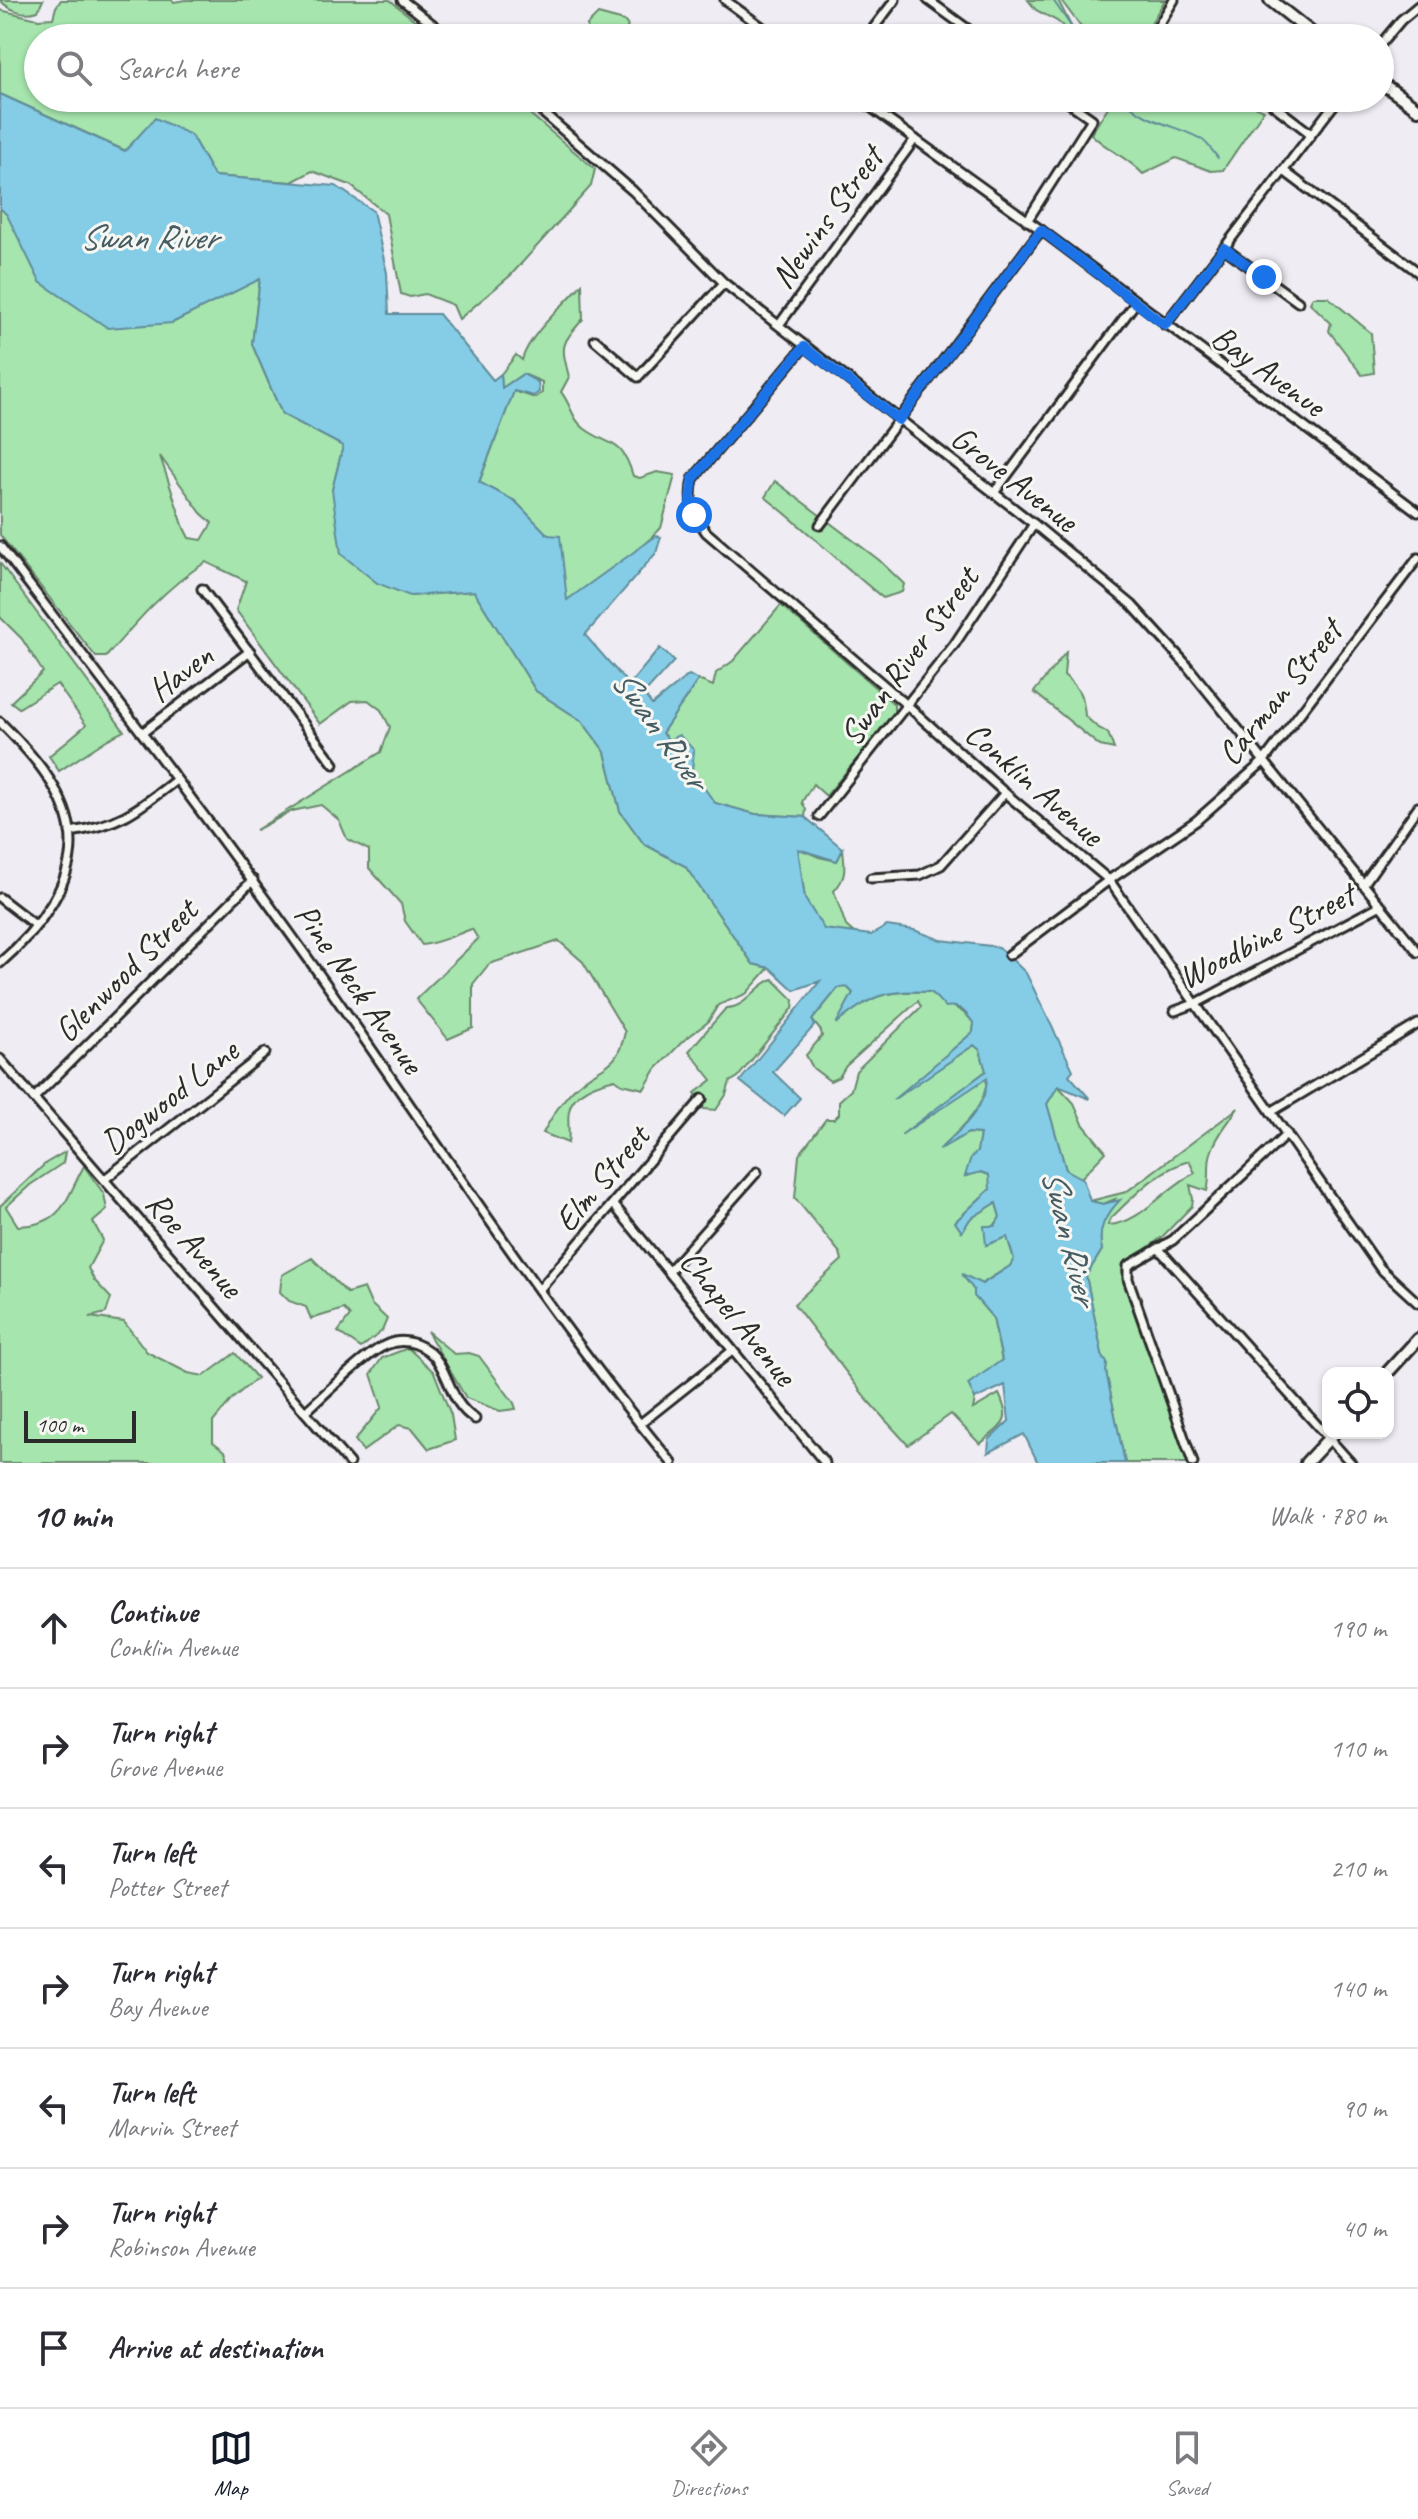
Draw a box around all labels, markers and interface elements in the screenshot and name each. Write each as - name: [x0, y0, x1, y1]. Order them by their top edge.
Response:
- search box: [24, 24, 1394, 112]
- icon: search: [52, 46, 96, 90]
- text: Search here: [116, 49, 238, 87]
- street label: Newins Street: [761, 134, 895, 297]
- water label: Swan River: [80, 214, 222, 260]
- route end: [1246, 259, 1282, 295]
- street label: Bay Avenue: [1203, 315, 1336, 428]
- street label: Grove Avenue: [943, 415, 1088, 542]
- route start: [676, 497, 712, 533]
- street label: Swan River Street: [829, 556, 990, 754]
- street label: Carman Street: [1208, 607, 1354, 774]
- street label: Haven: [139, 633, 222, 711]
- water label: Swan River: [601, 660, 723, 802]
- street label: Conklin Avenue: [957, 711, 1114, 857]
- street label: Woodbine Street: [1171, 871, 1366, 998]
- street label: Glenwood Street: [45, 887, 209, 1051]
- street label: Pine Neck Avenue: [285, 895, 435, 1083]
- street label: Dogwood Lane: [92, 1028, 248, 1163]
- street label: Elm Street: [544, 1113, 661, 1240]
- water label: Swan River: [1031, 1164, 1110, 1314]
- street label: Roe Avenue: [137, 1182, 254, 1308]
- street label: Chapel Avenue: [671, 1241, 808, 1396]
- map controls: [1322, 1367, 1394, 1439]
- button: locate: [1322, 1367, 1394, 1439]
- scale bar: [24, 1407, 136, 1443]
- text: 100 m: [36, 1411, 83, 1439]
- text: 10 min: [32, 1494, 112, 1537]
- text: Walk · 780 m: [1269, 1499, 1386, 1532]
- text: Continue: [108, 1593, 198, 1631]
- icon: ahead: [32, 1606, 76, 1650]
- text: 190 m: [1330, 1612, 1386, 1645]
- text: Conklin Avenue: [108, 1631, 238, 1664]
- text: Turn right: [108, 1713, 213, 1751]
- icon: right: [32, 1726, 76, 1770]
- text: 110 m: [1330, 1732, 1386, 1765]
- text: Grove Avenue: [108, 1751, 222, 1784]
- text: Turn left: [108, 1833, 195, 1871]
- icon: left: [32, 1846, 76, 1890]
- text: 210 m: [1330, 1852, 1386, 1885]
- text: Potter Street: [108, 1871, 226, 1904]
- text: Turn right: [108, 1953, 213, 1991]
- icon: right: [32, 1966, 76, 2010]
- text: 140 m: [1330, 1972, 1386, 2005]
- text: Bay Avenue: [108, 1991, 207, 2024]
- text: Turn left: [108, 2073, 195, 2111]
- icon: left: [32, 2086, 76, 2130]
- text: 90 m: [1342, 2092, 1386, 2125]
- text: Marvin Street: [108, 2111, 236, 2144]
- text: Turn right: [108, 2193, 213, 2231]
- icon: right: [32, 2206, 76, 2250]
- text: 40 m: [1342, 2212, 1386, 2245]
- text: Robinson Avenue: [108, 2231, 255, 2264]
- icon: arrive: [32, 2326, 76, 2370]
- text: Arrive at destination: [108, 2329, 323, 2367]
- tab: Map: [209, 2426, 253, 2502]
- tab: Directions: [671, 2426, 747, 2502]
- tab: Saved: [1165, 2426, 1209, 2502]

